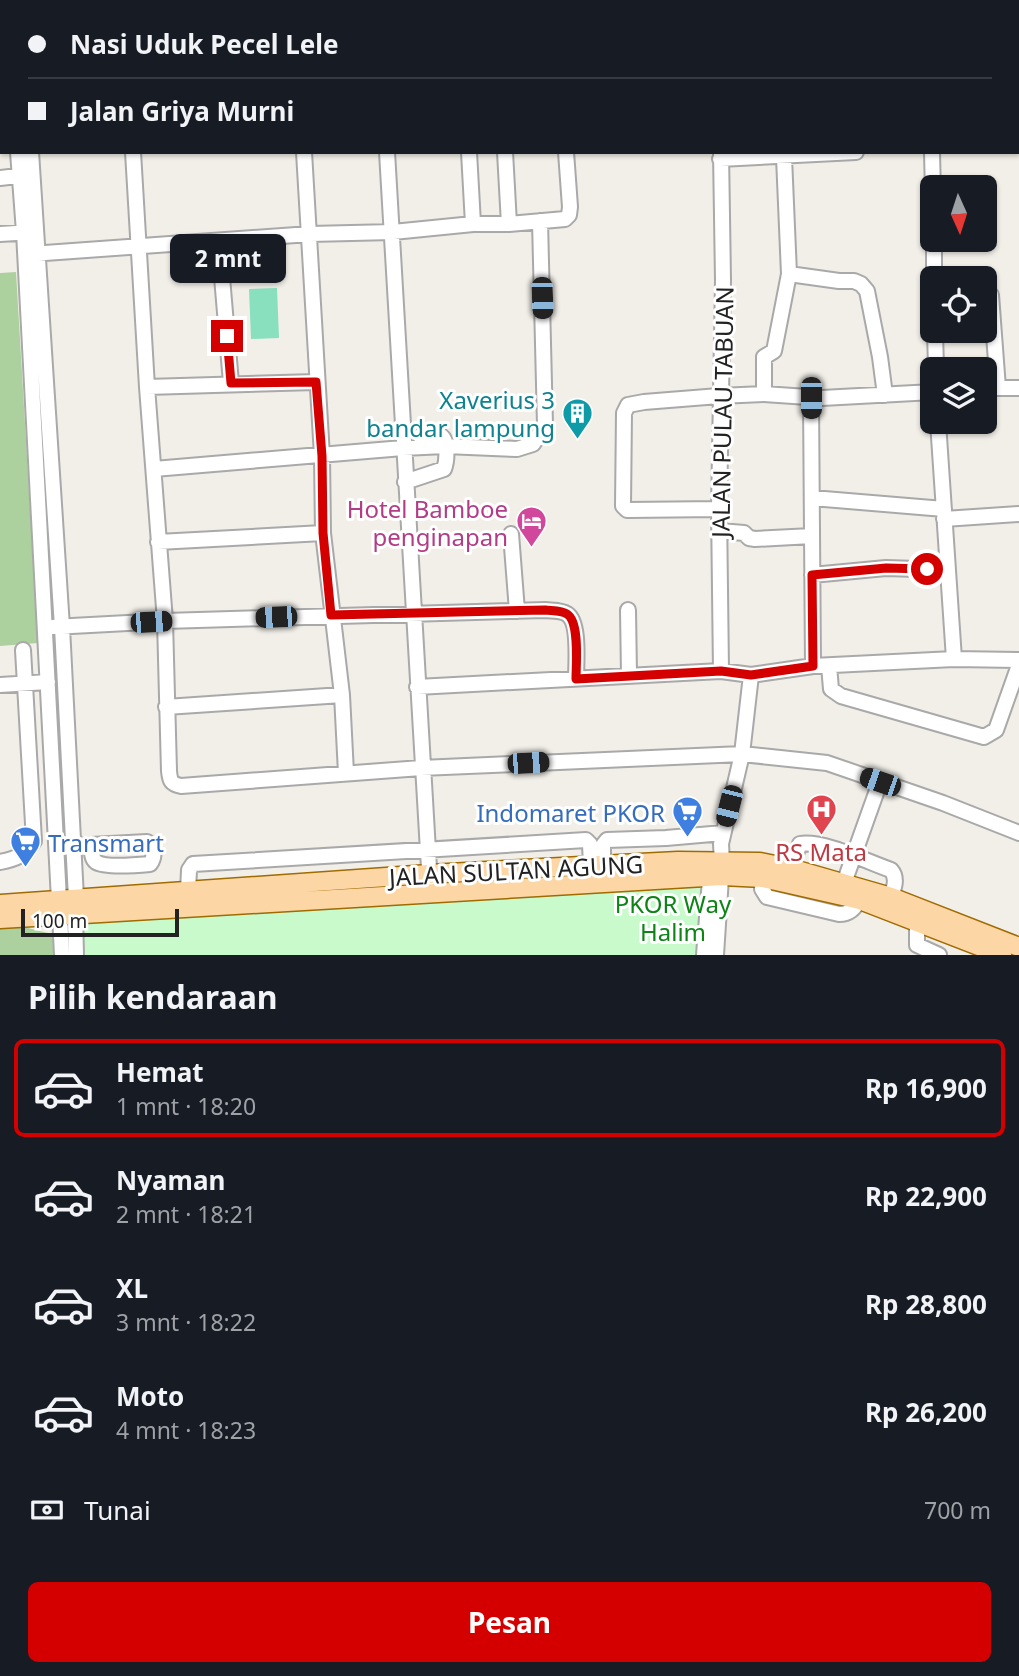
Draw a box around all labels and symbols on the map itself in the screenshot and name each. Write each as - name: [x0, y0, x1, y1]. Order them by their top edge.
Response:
- north arrow: [920, 175, 998, 252]
- callout: 2 mnt: [169, 234, 285, 284]
- car: [531, 277, 554, 319]
- street label: JALAN PULAU TABUAN: [703, 286, 741, 540]
- route end: [211, 320, 243, 352]
- car: [801, 377, 822, 419]
- place label: Xaverius 3 bandar lampung: [366, 383, 555, 444]
- building icon: Xaverius 3 bandar lampung: [561, 396, 595, 440]
- place label: Hotel Bamboe penginapan: [347, 492, 508, 553]
- hotel icon: Hotel Bamboe penginapan: [514, 505, 548, 549]
- route start: [911, 553, 943, 585]
- car: [255, 606, 298, 628]
- car: [130, 610, 173, 634]
- car: [507, 751, 550, 775]
- car: [857, 765, 904, 799]
- car: [714, 783, 745, 829]
- hospital icon: RS Mata: [804, 792, 838, 836]
- supermarket icon: Indomaret PKOR: [671, 795, 705, 839]
- place label: Indomaret PKOR: [476, 796, 665, 829]
- supermarket icon: Transmart: [8, 825, 42, 869]
- place label: Transmart: [48, 826, 164, 859]
- place label: RS Mata: [775, 835, 867, 868]
- street label: JALAN SULTAN AGUNG: [386, 847, 644, 893]
- park label: PKOR Way Halim: [615, 887, 732, 948]
- scale bar: [21, 906, 178, 938]

